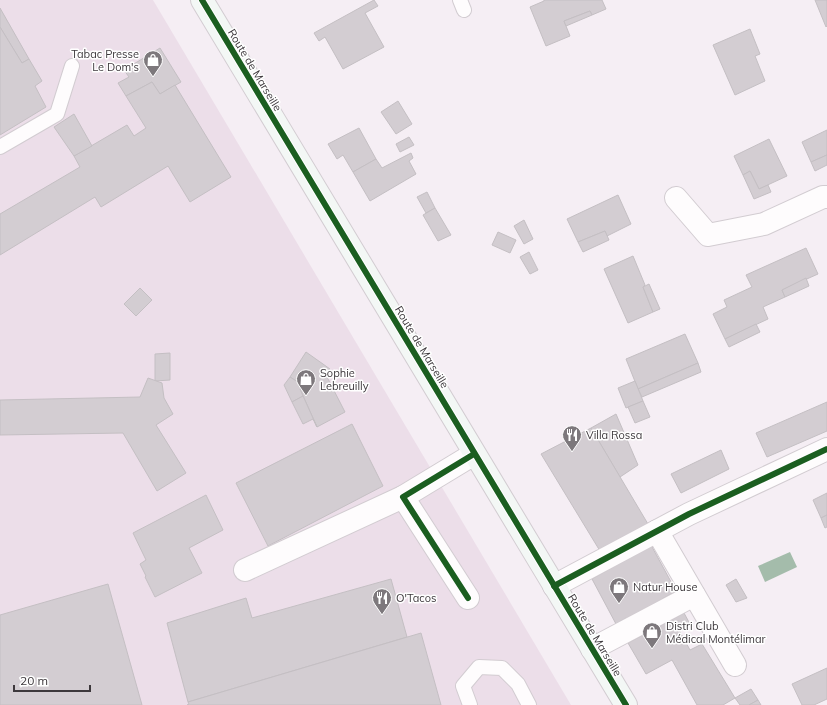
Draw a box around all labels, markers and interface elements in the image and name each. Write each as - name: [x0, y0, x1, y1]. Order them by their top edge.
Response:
- street label: Route de Marseille: [225, 26, 285, 114]
- place label: Tabac Presse Le Dom's: [71, 47, 139, 74]
- shop icon: Tabac Presse Le Dom's: [142, 49, 164, 77]
- street label: Route de Marseille: [392, 303, 452, 391]
- place label: Sophie Lebreuilly: [320, 366, 369, 393]
- shop icon: Sophie Lebreuilly: [295, 368, 317, 396]
- restaurant icon: Villa Rossa: [561, 424, 583, 452]
- place label: Villa Rossa: [586, 428, 642, 442]
- shop icon: Natur House: [608, 576, 630, 604]
- place label: Natur House: [633, 580, 697, 594]
- restaurant icon: O'Tacos: [371, 587, 393, 615]
- place label: O'Tacos: [396, 591, 436, 605]
- street label: Route de Marseille: [565, 591, 625, 679]
- place label: Distri Club Médical Montélimar: [666, 619, 766, 646]
- shop icon: Distri Club Médical Montélimar: [641, 621, 663, 649]
- scale bar: [14, 667, 90, 693]
- text: 20 m: [20, 673, 48, 688]

